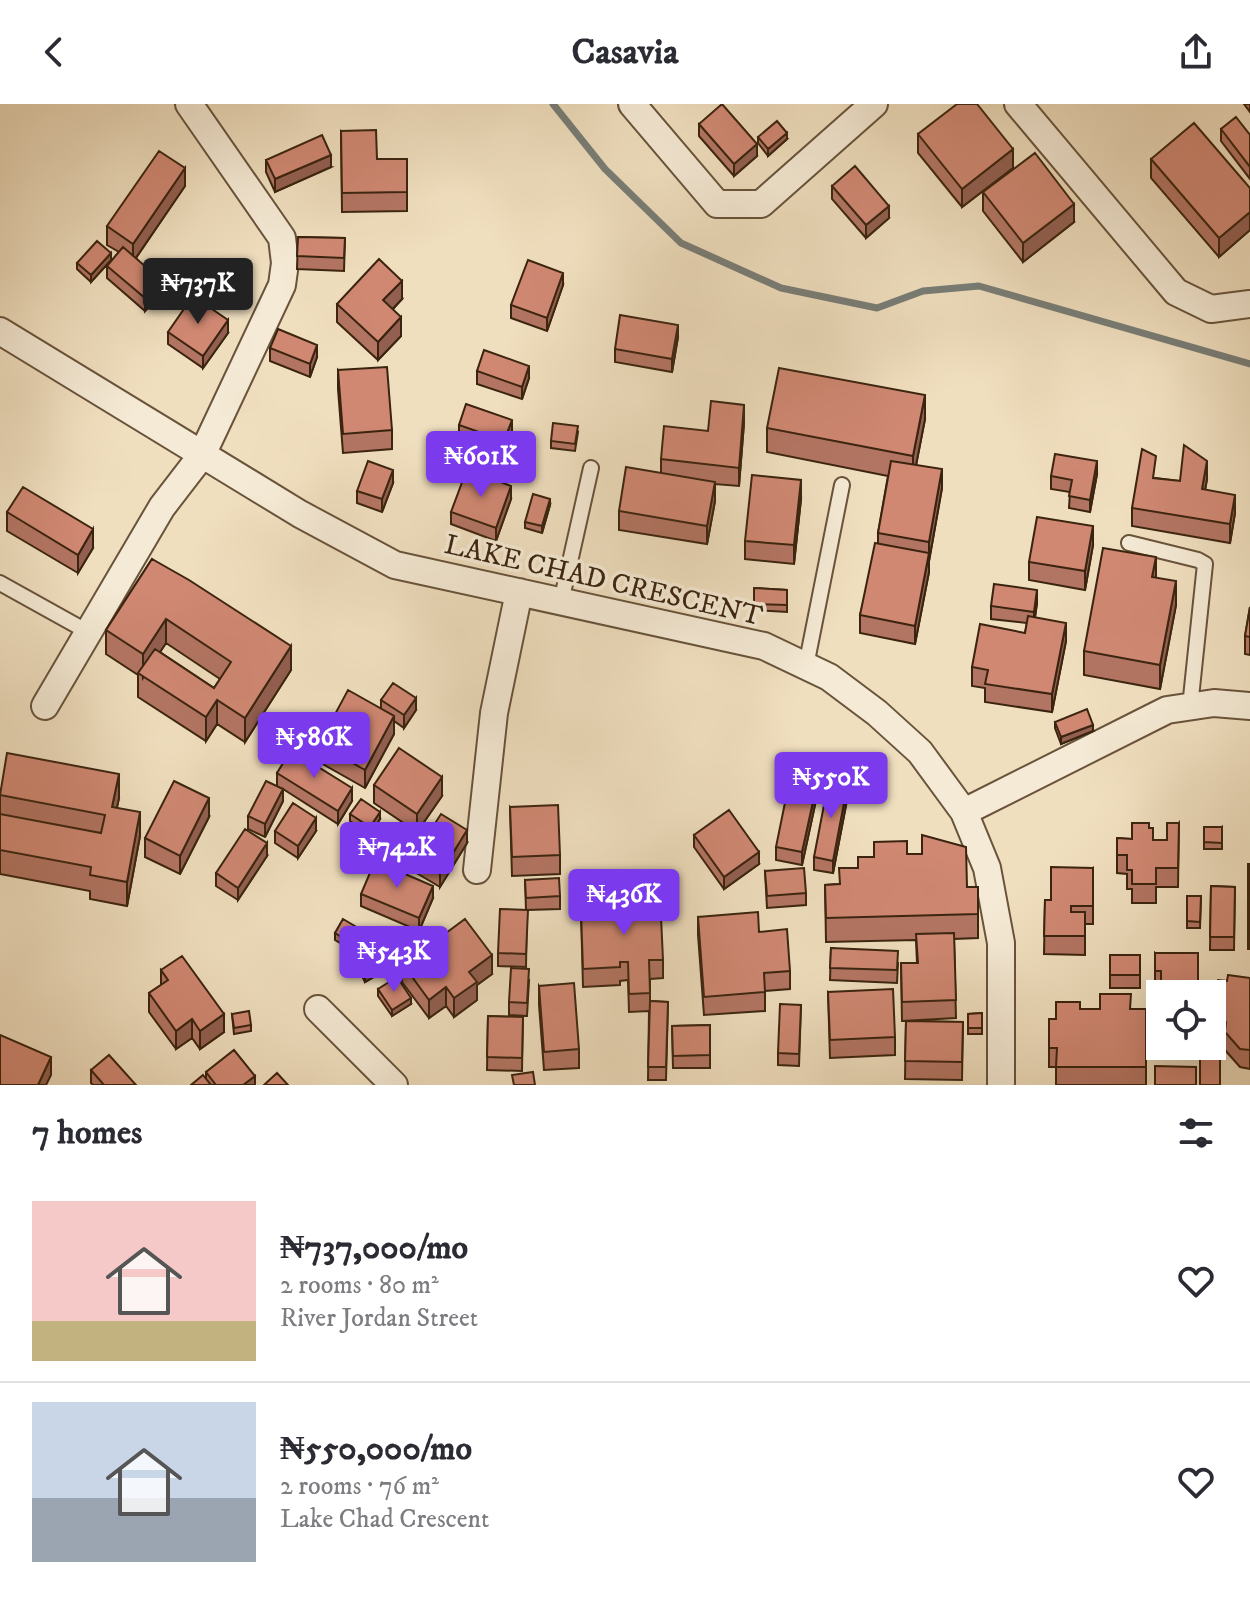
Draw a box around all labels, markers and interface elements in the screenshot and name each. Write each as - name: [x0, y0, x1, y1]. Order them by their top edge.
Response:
- icon: back: [32, 30, 76, 74]
- text: Casavia: [572, 30, 678, 75]
- icon: share: [1174, 30, 1218, 74]
- pin: ₦737K: [142, 258, 254, 326]
- text: ₦737K: [161, 267, 235, 300]
- pin: ₦601K: [425, 431, 537, 499]
- text: ₦601K: [444, 440, 518, 473]
- street label: LAKE CHAD CRESCENT: [441, 527, 766, 634]
- pin: ₦586K: [258, 712, 370, 780]
- text: ₦586K: [276, 721, 352, 754]
- pin: ₦550K: [775, 752, 887, 820]
- text: ₦550K: [793, 761, 869, 794]
- pin: ₦742K: [341, 822, 453, 890]
- text: ₦742K: [358, 831, 436, 864]
- pin: ₦436K: [568, 869, 680, 937]
- text: ₦436K: [586, 878, 662, 911]
- pin: ₦543K: [338, 926, 450, 994]
- text: ₦543K: [357, 935, 431, 968]
- map controls: [1146, 980, 1226, 1060]
- button: locate: [1146, 980, 1226, 1060]
- icon: filters: [1174, 1111, 1218, 1155]
- text: 7 homes: [32, 1112, 142, 1154]
- text: ₦737,000/mo: [280, 1227, 468, 1269]
- icon: home: [96, 1233, 192, 1329]
- icon: heart: [1174, 1259, 1218, 1303]
- text: 2 rooms · 80 m²: [280, 1269, 439, 1302]
- text: River Jordan Street: [280, 1302, 478, 1335]
- text: ₦550,000/mo: [280, 1428, 472, 1470]
- icon: home: [96, 1434, 192, 1530]
- icon: heart: [1174, 1460, 1218, 1504]
- text: 2 rooms · 76 m²: [280, 1470, 439, 1503]
- text: Lake Chad Crescent: [280, 1503, 489, 1536]

